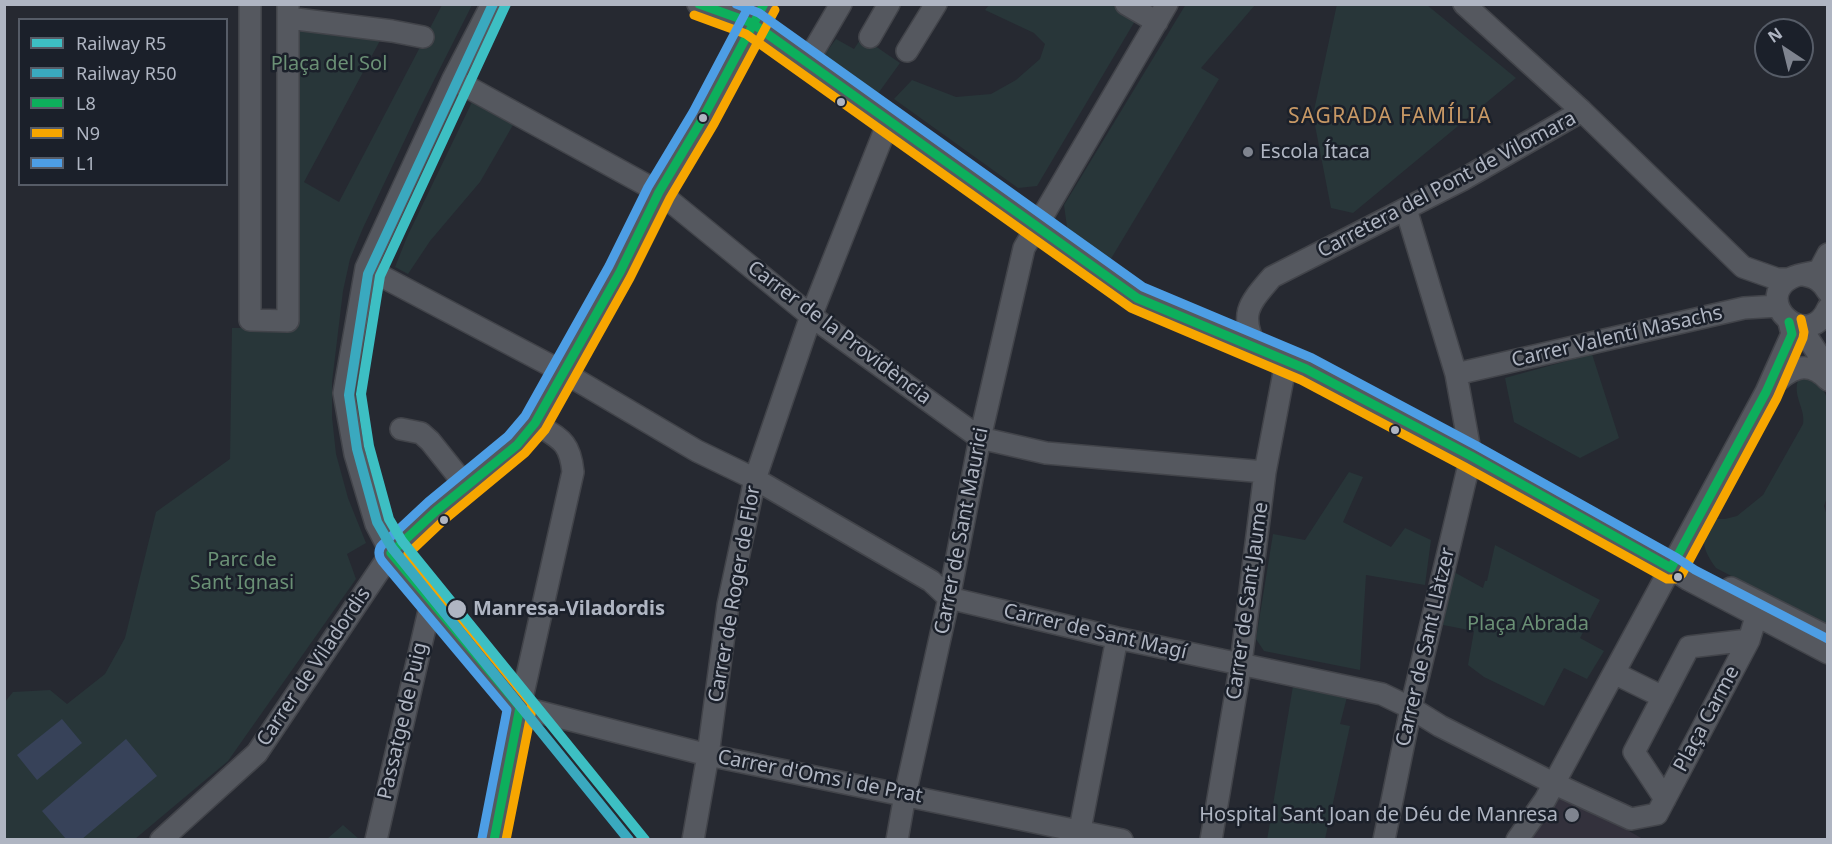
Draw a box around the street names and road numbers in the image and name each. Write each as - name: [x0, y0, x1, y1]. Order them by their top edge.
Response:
- street label: Carretera del Pont de Vilomara: [1314, 107, 1580, 263]
- street label: Carrer de la Providència: [742, 256, 936, 410]
- street label: Carrer Valentí Masachs: [1509, 301, 1725, 373]
- street label: Carrer de Sant Maurici: [930, 425, 994, 637]
- street label: Carrer de Roger de Flor: [704, 484, 766, 704]
- street label: Carrer de Sant Jaume: [1222, 501, 1274, 701]
- street label: Carrer de Sant Llàtzer: [1391, 545, 1461, 749]
- street label: Carrer de Viladordis: [252, 583, 376, 751]
- street label: Carrer de Sant Magí: [1001, 599, 1189, 665]
- street label: Passatge de Puig: [373, 640, 433, 802]
- street label: Plaça Carme: [1669, 662, 1745, 776]
- street label: Carrer d'Oms i de Prat: [716, 745, 924, 809]

